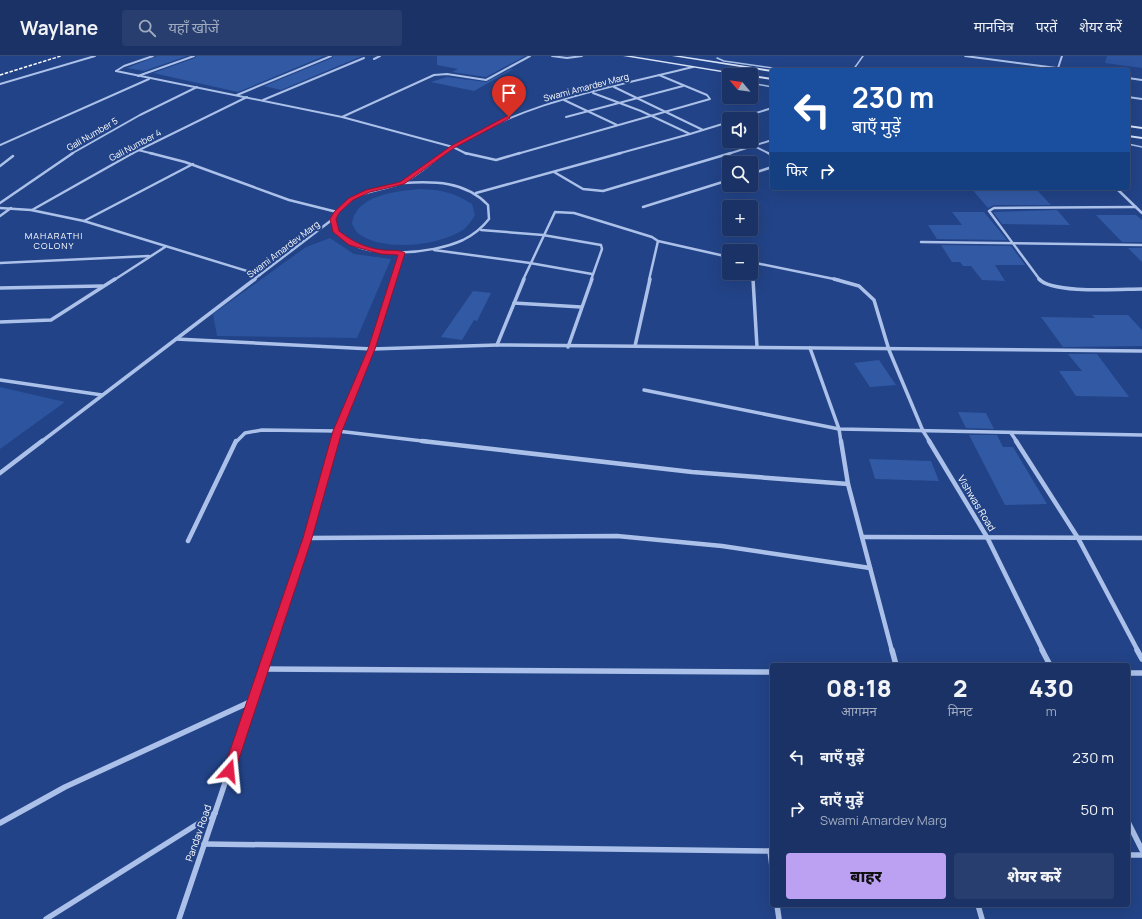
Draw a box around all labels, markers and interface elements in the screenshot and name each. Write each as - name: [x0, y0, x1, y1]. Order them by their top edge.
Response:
- search box: [122, 10, 402, 46]
- text: Waylane: [20, 15, 98, 41]
- icon: search: [136, 17, 158, 39]
- text: यहाँ खोजें: [168, 17, 219, 38]
- text: मानचित्र: [974, 17, 1014, 36]
- text: परतें: [1036, 17, 1057, 36]
- text: शेयर करें: [1079, 17, 1122, 36]
- north arrow: [722, 68, 758, 104]
- map controls: [722, 68, 758, 280]
- street label: Swami Amardev Marg: [542, 69, 630, 105]
- pin: [492, 76, 526, 117]
- text: 230 m: [852, 78, 934, 116]
- icon: arrive: [498, 82, 520, 104]
- icon: left: [786, 84, 838, 136]
- button: sound: [722, 112, 758, 148]
- street label: Gali Number 5: [64, 114, 120, 154]
- text: बाएँ मुड़ें: [852, 114, 901, 138]
- street label: Gali Number 4: [107, 126, 163, 164]
- button: search: [722, 156, 758, 192]
- text: फिर: [786, 160, 808, 181]
- icon: right: [816, 160, 838, 182]
- button: +: [722, 200, 758, 236]
- street label: Swami Amardev Marg: [244, 217, 322, 281]
- district label: MAHARATHI COLONY: [25, 229, 83, 252]
- button: −: [722, 244, 758, 280]
- street label: Vishwas Road: [955, 472, 999, 534]
- text: 08:18: [826, 671, 892, 704]
- text: 2: [953, 671, 967, 704]
- text: 430: [1029, 671, 1074, 704]
- text: आगमन: [841, 702, 877, 720]
- text: मिनट: [948, 702, 973, 720]
- text: m: [1046, 702, 1057, 720]
- icon: left: [786, 746, 808, 768]
- text: बाएँ मुड़ें: [820, 746, 864, 767]
- text: 230 m: [1072, 747, 1114, 768]
- position arrow: [208, 750, 250, 792]
- text: दाएँ मुड़ें: [820, 789, 863, 810]
- icon: right: [786, 798, 808, 820]
- text: 50 m: [1080, 799, 1114, 820]
- street label: Pandav Road: [182, 803, 214, 863]
- text: Swami Amardev Marg: [820, 811, 947, 829]
- button: बाहर: [786, 853, 946, 899]
- button: शेयर करें: [954, 853, 1114, 899]

